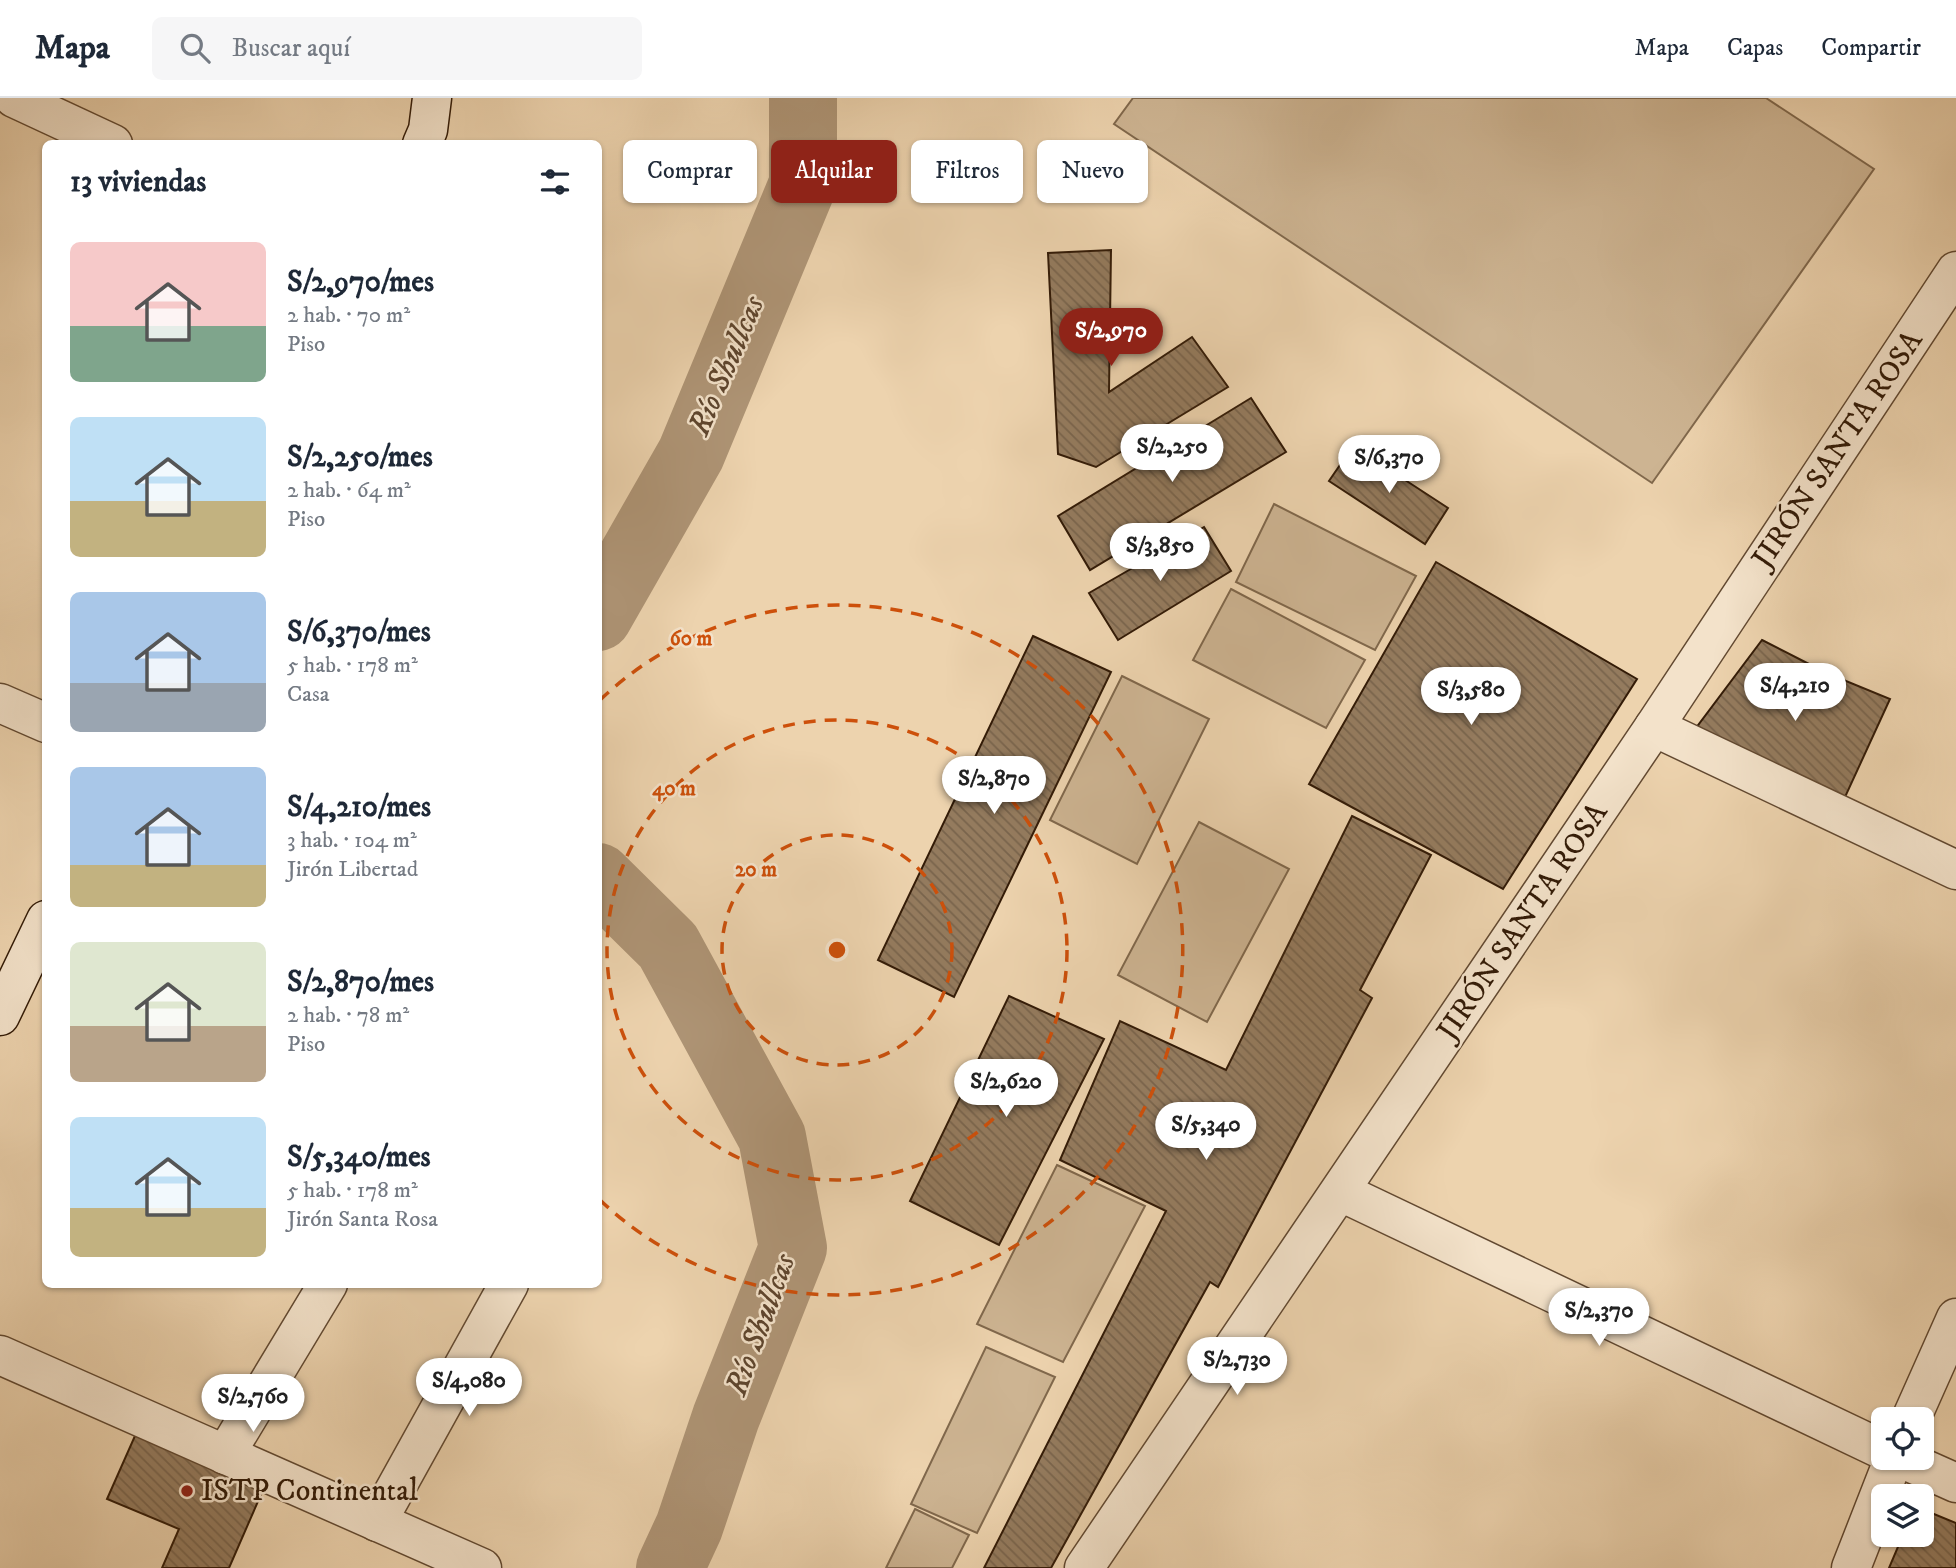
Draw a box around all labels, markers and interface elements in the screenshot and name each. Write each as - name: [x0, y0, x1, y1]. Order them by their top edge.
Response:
- search box: [152, 17, 642, 80]
- text: Mapa: [35, 28, 110, 69]
- icon: search: [176, 29, 214, 67]
- text: Buscar aquí: [232, 32, 350, 65]
- text: Mapa: [1635, 33, 1689, 63]
- text: Capas: [1727, 33, 1783, 63]
- text: Compartir: [1821, 33, 1921, 63]
- chip: Comprar: [623, 140, 757, 203]
- chip: Alquilar: [771, 140, 897, 203]
- chip: Filtros: [911, 140, 1023, 203]
- chip: Nuevo: [1037, 140, 1148, 203]
- icon: filters: [536, 163, 574, 201]
- text: 13 viviendas: [70, 164, 206, 201]
- text: S/2,970/mes: [287, 264, 434, 301]
- icon: home: [126, 270, 210, 354]
- water label: Río Shullcas: [679, 289, 775, 443]
- text: 2 hab. · 70 m²: [287, 301, 410, 330]
- pin: S/2,970: [1046, 308, 1176, 368]
- text: S/2,970: [1075, 316, 1147, 345]
- street label: JIRÓN SANTA ROSA: [1741, 322, 1932, 578]
- text: Piso: [287, 330, 325, 359]
- pin: S/2,250: [1107, 424, 1237, 484]
- text: S/2,250: [1136, 432, 1208, 461]
- pin: S/6,370: [1324, 436, 1454, 495]
- text: S/2,250/mes: [287, 439, 433, 476]
- text: S/6,370: [1354, 443, 1424, 472]
- icon: home: [126, 445, 210, 529]
- text: 2 hab. · 64 m²: [287, 476, 411, 505]
- text: Piso: [287, 505, 325, 534]
- pin: S/3,850: [1095, 524, 1225, 583]
- text: S/3,850: [1126, 531, 1194, 560]
- text: S/6,370/mes: [287, 614, 431, 651]
- icon: home: [126, 620, 210, 704]
- text: 60 m: [670, 626, 712, 652]
- text: 5 hab. · 178 m²: [287, 651, 418, 680]
- pin: S/4,210: [1730, 664, 1860, 723]
- pin: S/3,580: [1406, 668, 1536, 727]
- text: S/4,210: [1760, 671, 1830, 700]
- text: S/3,580: [1437, 675, 1505, 704]
- text: Casa: [287, 680, 330, 709]
- pin: S/2,870: [929, 756, 1059, 816]
- text: S/2,870: [958, 764, 1030, 793]
- text: 40 m: [652, 776, 696, 802]
- text: S/4,210/mes: [287, 789, 431, 826]
- street label: JIRÓN SANTA ROSA: [1426, 794, 1617, 1050]
- icon: home: [126, 795, 210, 879]
- text: 3 hab. · 104 m²: [287, 826, 417, 855]
- text: Jirón Libertad: [287, 855, 418, 884]
- text: 20 m: [735, 857, 777, 883]
- centre of rings: [825, 938, 849, 962]
- text: S/2,870/mes: [287, 964, 434, 1001]
- icon: home: [126, 970, 210, 1054]
- text: 2 hab. · 78 m²: [287, 1001, 409, 1030]
- text: Piso: [287, 1030, 325, 1059]
- pin: S/2,620: [941, 1060, 1071, 1119]
- text: S/2,620: [970, 1067, 1042, 1096]
- pin: S/5,340: [1141, 1102, 1271, 1162]
- text: S/5,340: [1171, 1110, 1241, 1139]
- text: S/5,340/mes: [287, 1139, 431, 1176]
- icon: home: [126, 1145, 210, 1229]
- text: 5 hab. · 178 m²: [287, 1176, 418, 1205]
- text: Jirón Santa Rosa: [287, 1205, 438, 1234]
- water label: Río Shullcas: [717, 1248, 805, 1402]
- pin: S/2,370: [1534, 1288, 1664, 1348]
- text: S/2,370: [1564, 1296, 1634, 1325]
- pin: S/2,730: [1172, 1338, 1302, 1397]
- text: S/2,730: [1203, 1345, 1271, 1374]
- pin: S/4,080: [404, 1358, 534, 1418]
- text: S/4,080: [432, 1366, 506, 1395]
- pin: S/2,760: [188, 1374, 318, 1434]
- text: S/2,760: [218, 1382, 289, 1411]
- map controls: [1871, 1407, 1934, 1547]
- button: locate: [1871, 1407, 1934, 1470]
- place label: ISTP Continental: [201, 1473, 418, 1510]
- marker: ISTP Continental: [179, 1483, 195, 1499]
- button: layers: [1871, 1484, 1934, 1547]

